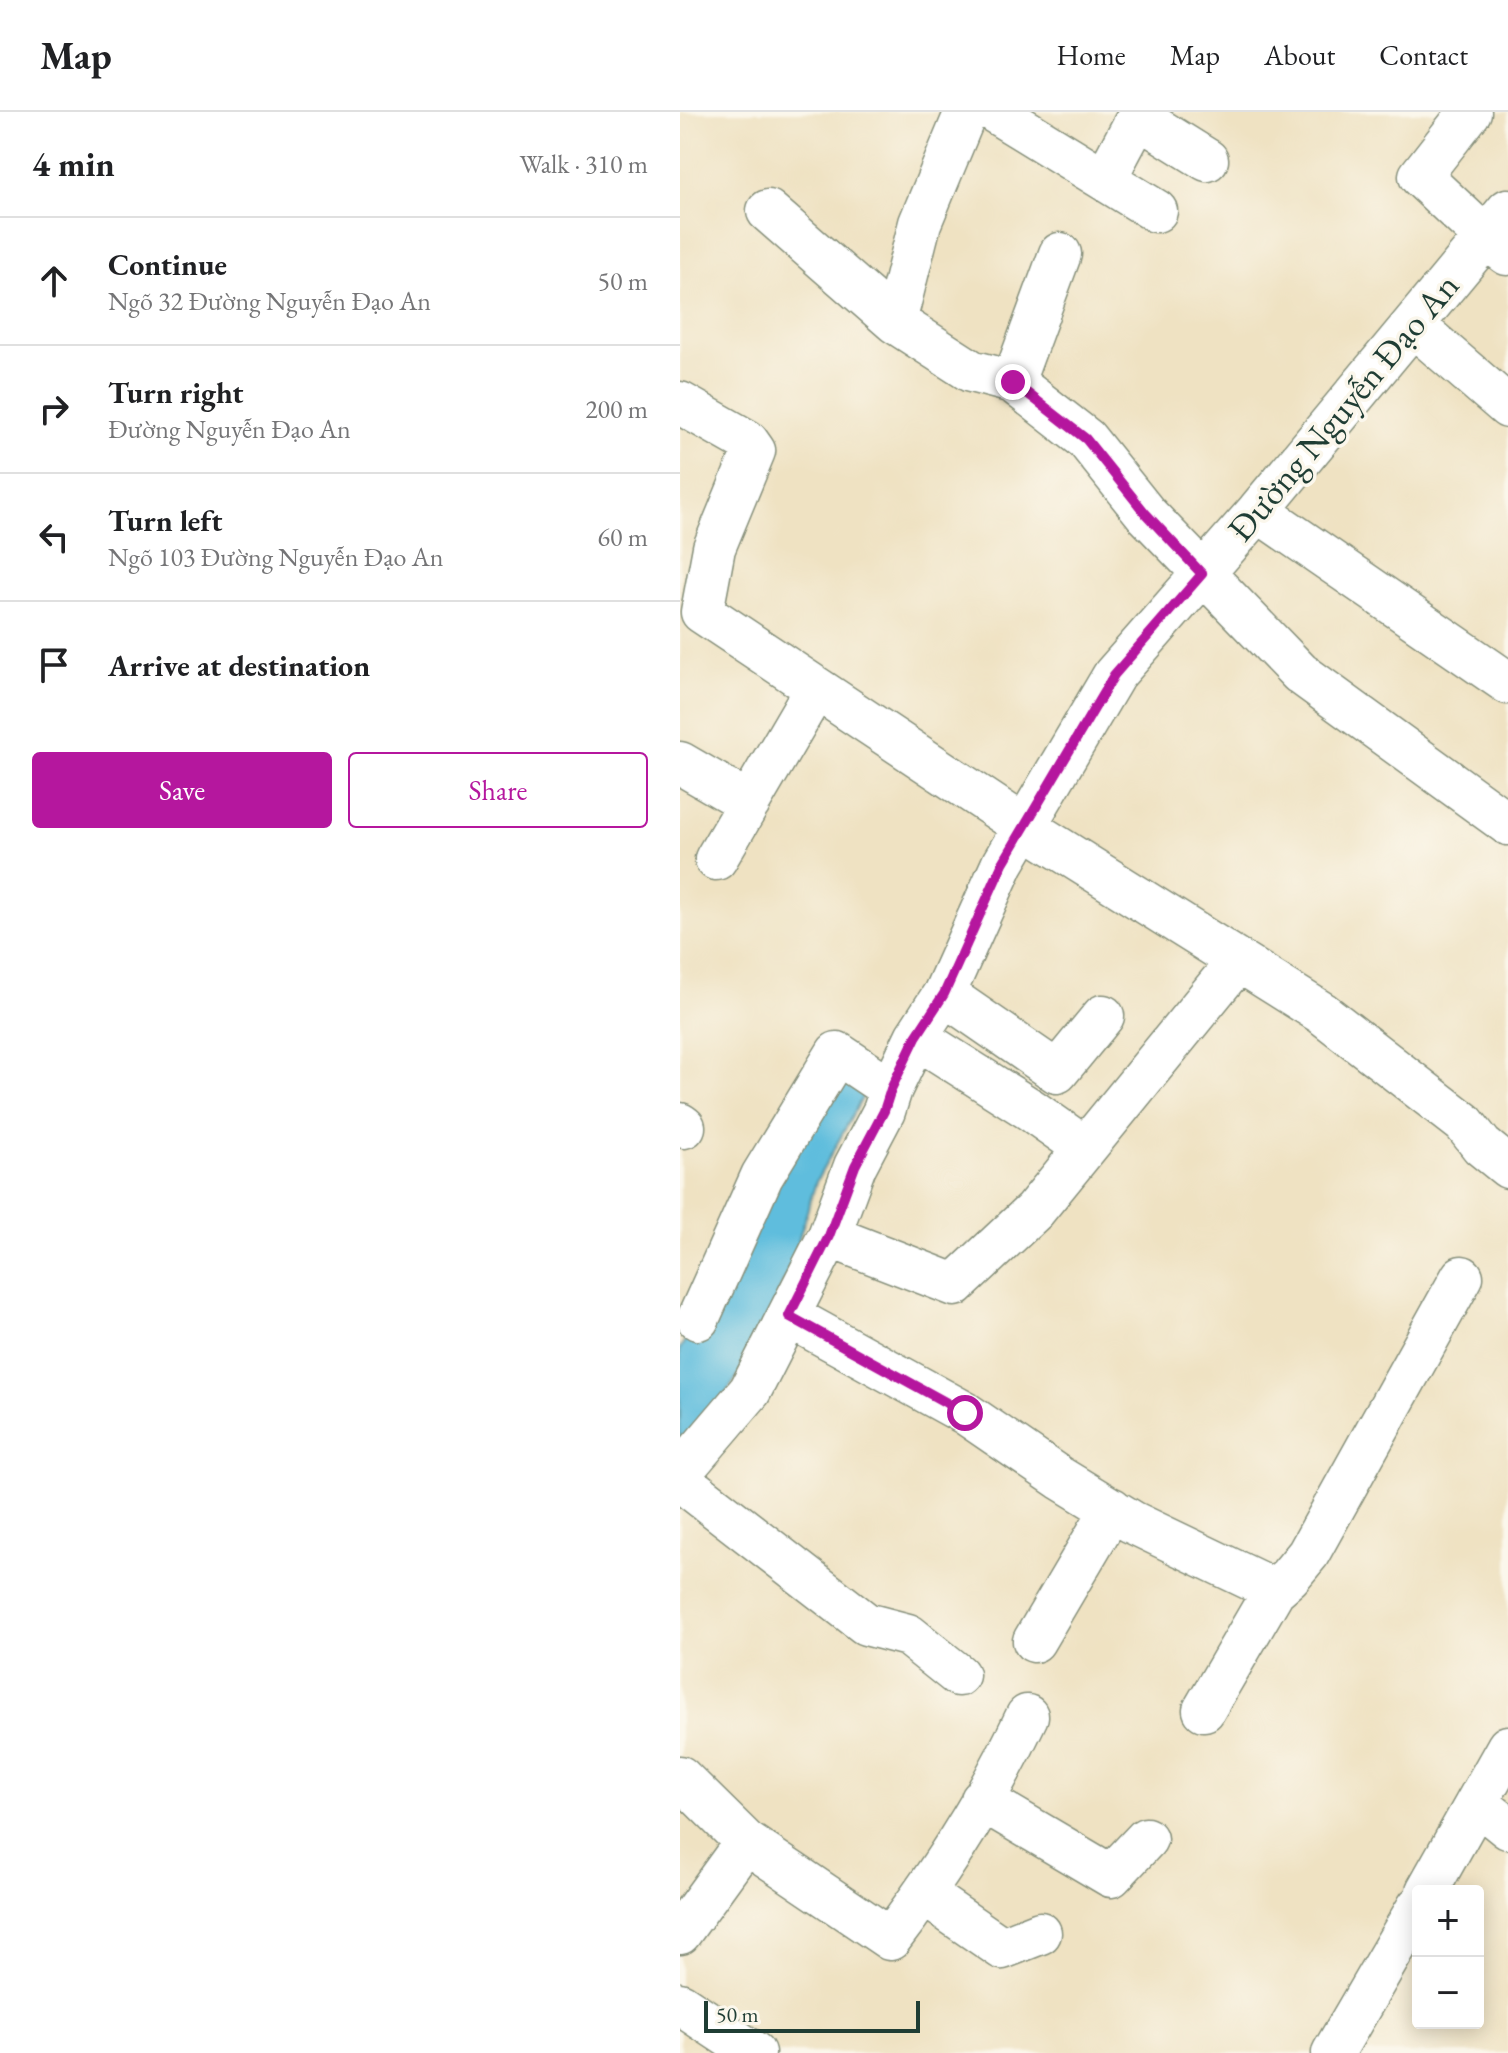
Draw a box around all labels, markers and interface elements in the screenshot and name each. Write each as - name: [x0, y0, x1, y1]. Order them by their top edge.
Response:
- text: Map: [40, 31, 112, 80]
- text: Home: [1056, 37, 1126, 73]
- text: Map: [1170, 37, 1220, 73]
- text: About: [1264, 37, 1335, 73]
- text: Contact: [1379, 37, 1468, 73]
- text: 4 min: [32, 142, 115, 186]
- text: Walk · 310 m: [520, 147, 648, 181]
- text: Continue: [108, 245, 227, 284]
- icon: ahead: [32, 259, 76, 303]
- street label: Đường Nguyễn Đạo An: [1217, 263, 1469, 551]
- text: 50 m: [598, 264, 648, 298]
- text: Ngõ 32 Đường Nguyễn Đạo An: [108, 284, 431, 318]
- route end: [995, 364, 1031, 400]
- text: Turn right: [108, 373, 244, 412]
- icon: right: [32, 387, 76, 431]
- text: 200 m: [585, 392, 648, 426]
- text: Đường Nguyễn Đạo An: [108, 412, 351, 446]
- text: Turn left: [108, 501, 222, 540]
- icon: left: [32, 515, 76, 559]
- text: 60 m: [598, 520, 648, 554]
- text: Ngõ 103 Đường Nguyễn Đạo An: [108, 540, 443, 574]
- icon: arrive: [32, 643, 76, 687]
- text: Arrive at destination: [108, 646, 370, 685]
- button: Save: [32, 752, 332, 828]
- button: Share: [348, 752, 648, 828]
- route start: [947, 1395, 983, 1431]
- map controls: [1412, 1885, 1484, 2029]
- button: +: [1412, 1885, 1484, 1957]
- button: −: [1412, 1957, 1484, 2029]
- scale bar: [704, 1997, 920, 2033]
- text: 50 m: [716, 2000, 759, 2029]

